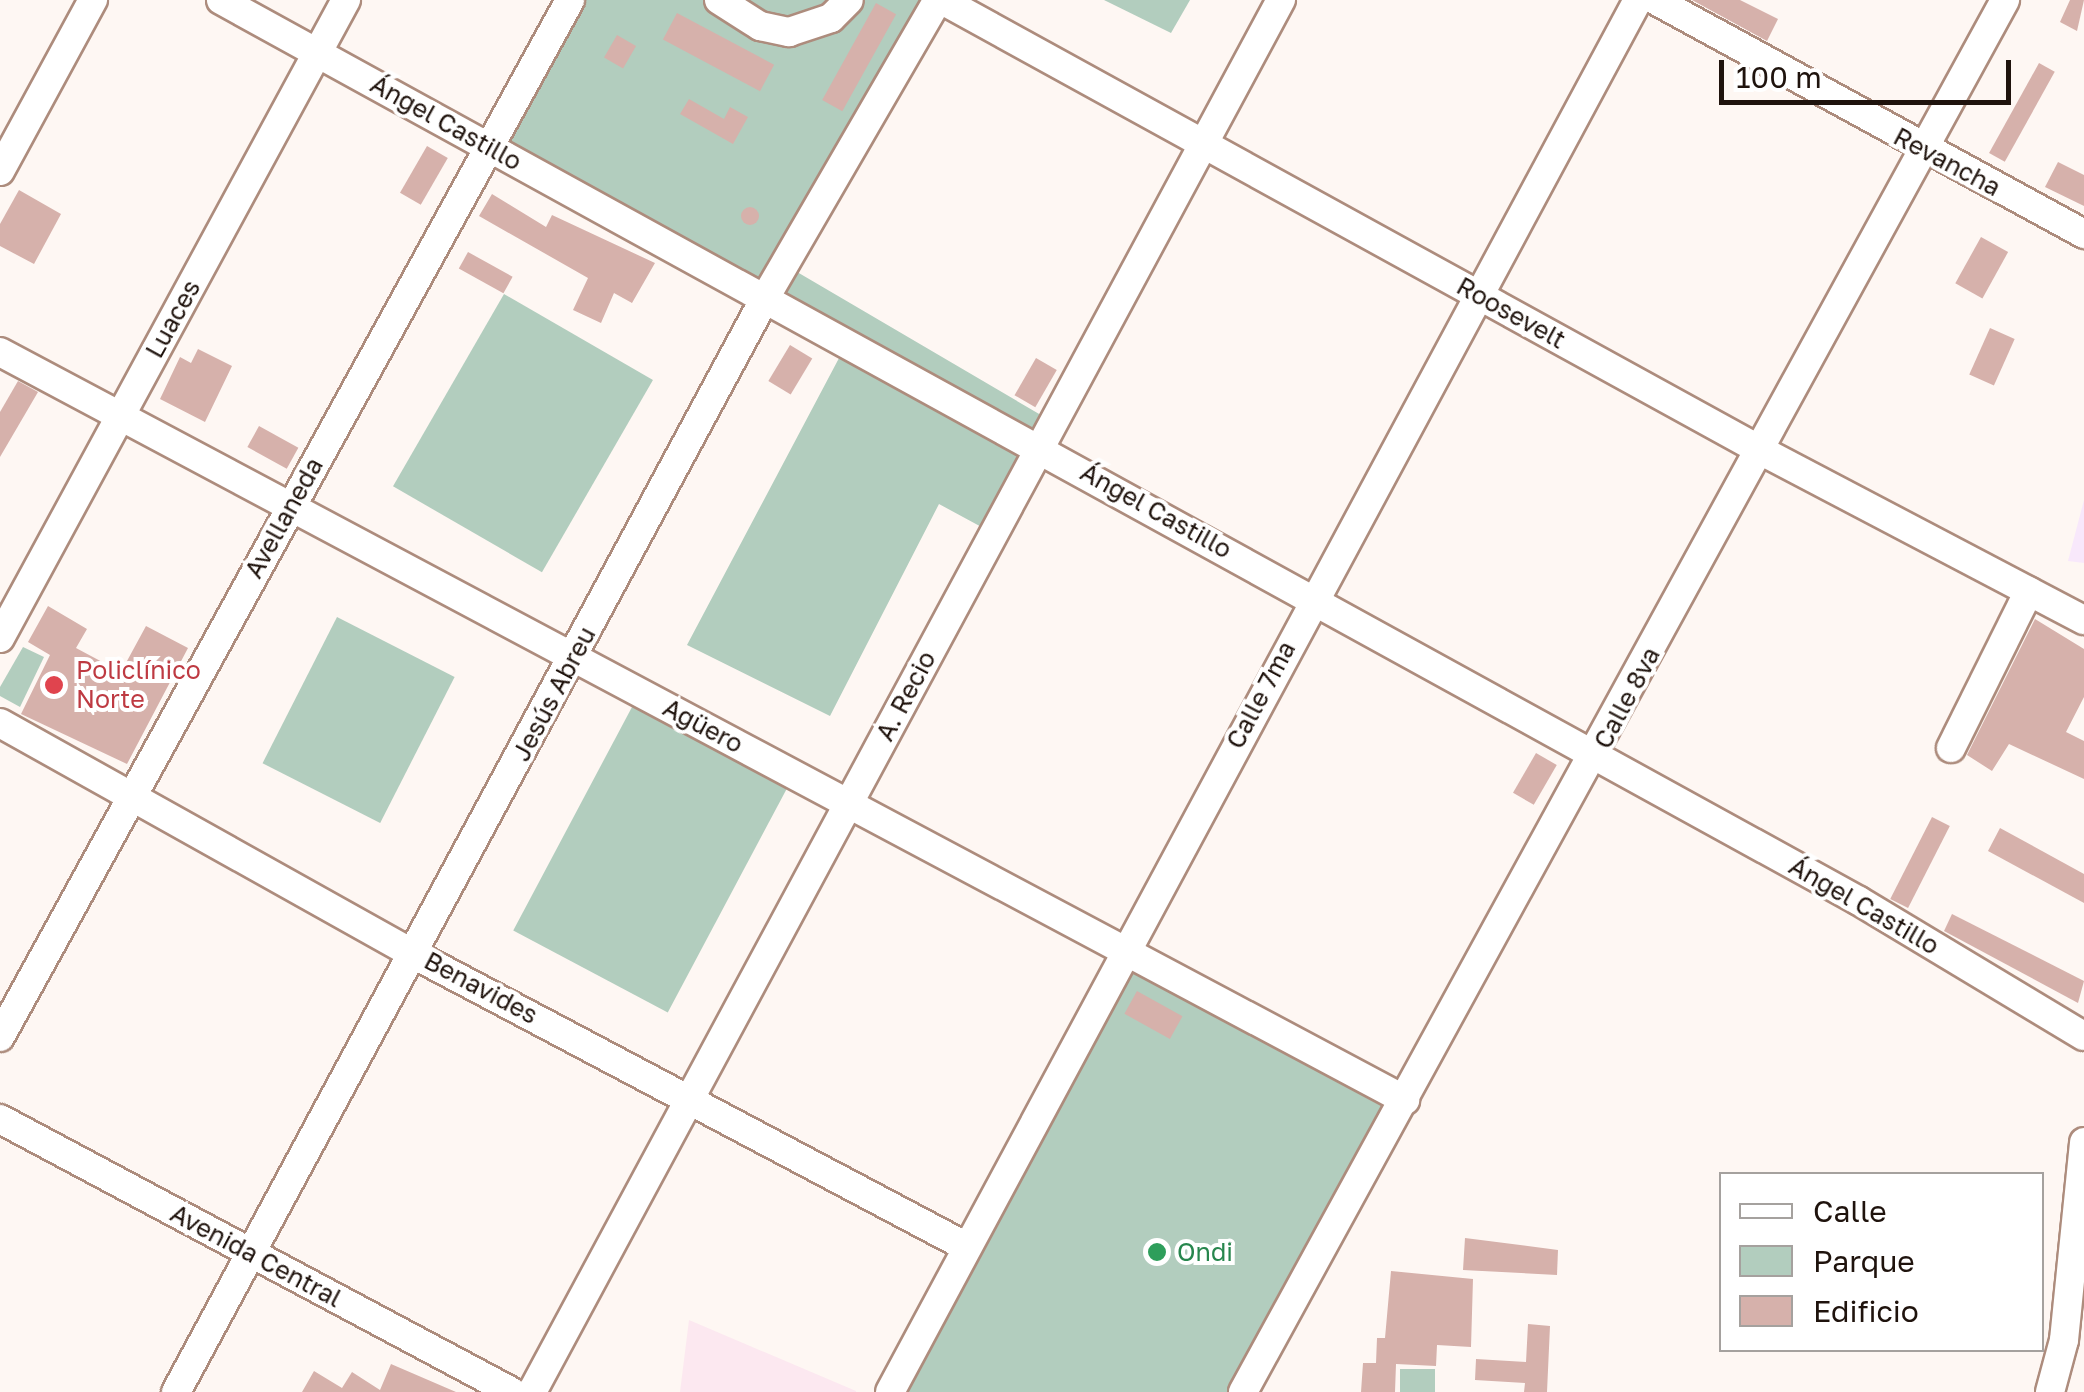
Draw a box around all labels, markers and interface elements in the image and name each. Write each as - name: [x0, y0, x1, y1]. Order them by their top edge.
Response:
- scale bar: [1724, 40, 2016, 102]
- text: 100 m: [1736, 59, 1822, 95]
- street label: Ángel Castillo: [365, 69, 527, 177]
- street label: Revancha: [1888, 121, 2006, 203]
- street label: Roosevelt: [1451, 271, 1571, 355]
- street label: Luaces: [139, 275, 207, 363]
- street label: Avellaneda: [239, 453, 329, 583]
- street label: Ángel Castillo: [1075, 457, 1237, 565]
- street label: Jesús Abreu: [506, 622, 602, 766]
- street label: Calle 7ma: [1220, 636, 1302, 754]
- street label: Calle 8va: [1588, 642, 1666, 754]
- street label: A. Recio: [870, 646, 942, 746]
- place label: Policlínico Norte: [76, 656, 201, 715]
- marker: Policlínico Norte: [41, 672, 67, 698]
- street label: Agüero: [658, 693, 748, 759]
- street label: Ángel Castillo: [1784, 851, 1944, 961]
- street label: Benavides: [419, 946, 543, 1030]
- legend: [1719, 1172, 2044, 1352]
- text: Calle: [1813, 1193, 1887, 1229]
- street label: Avenida Central: [165, 1198, 347, 1314]
- place label: Ondi: [1177, 1237, 1233, 1267]
- marker: Ondi: [1146, 1241, 1168, 1263]
- text: Parque: [1813, 1243, 1915, 1279]
- text: Edificio: [1813, 1293, 1919, 1329]

